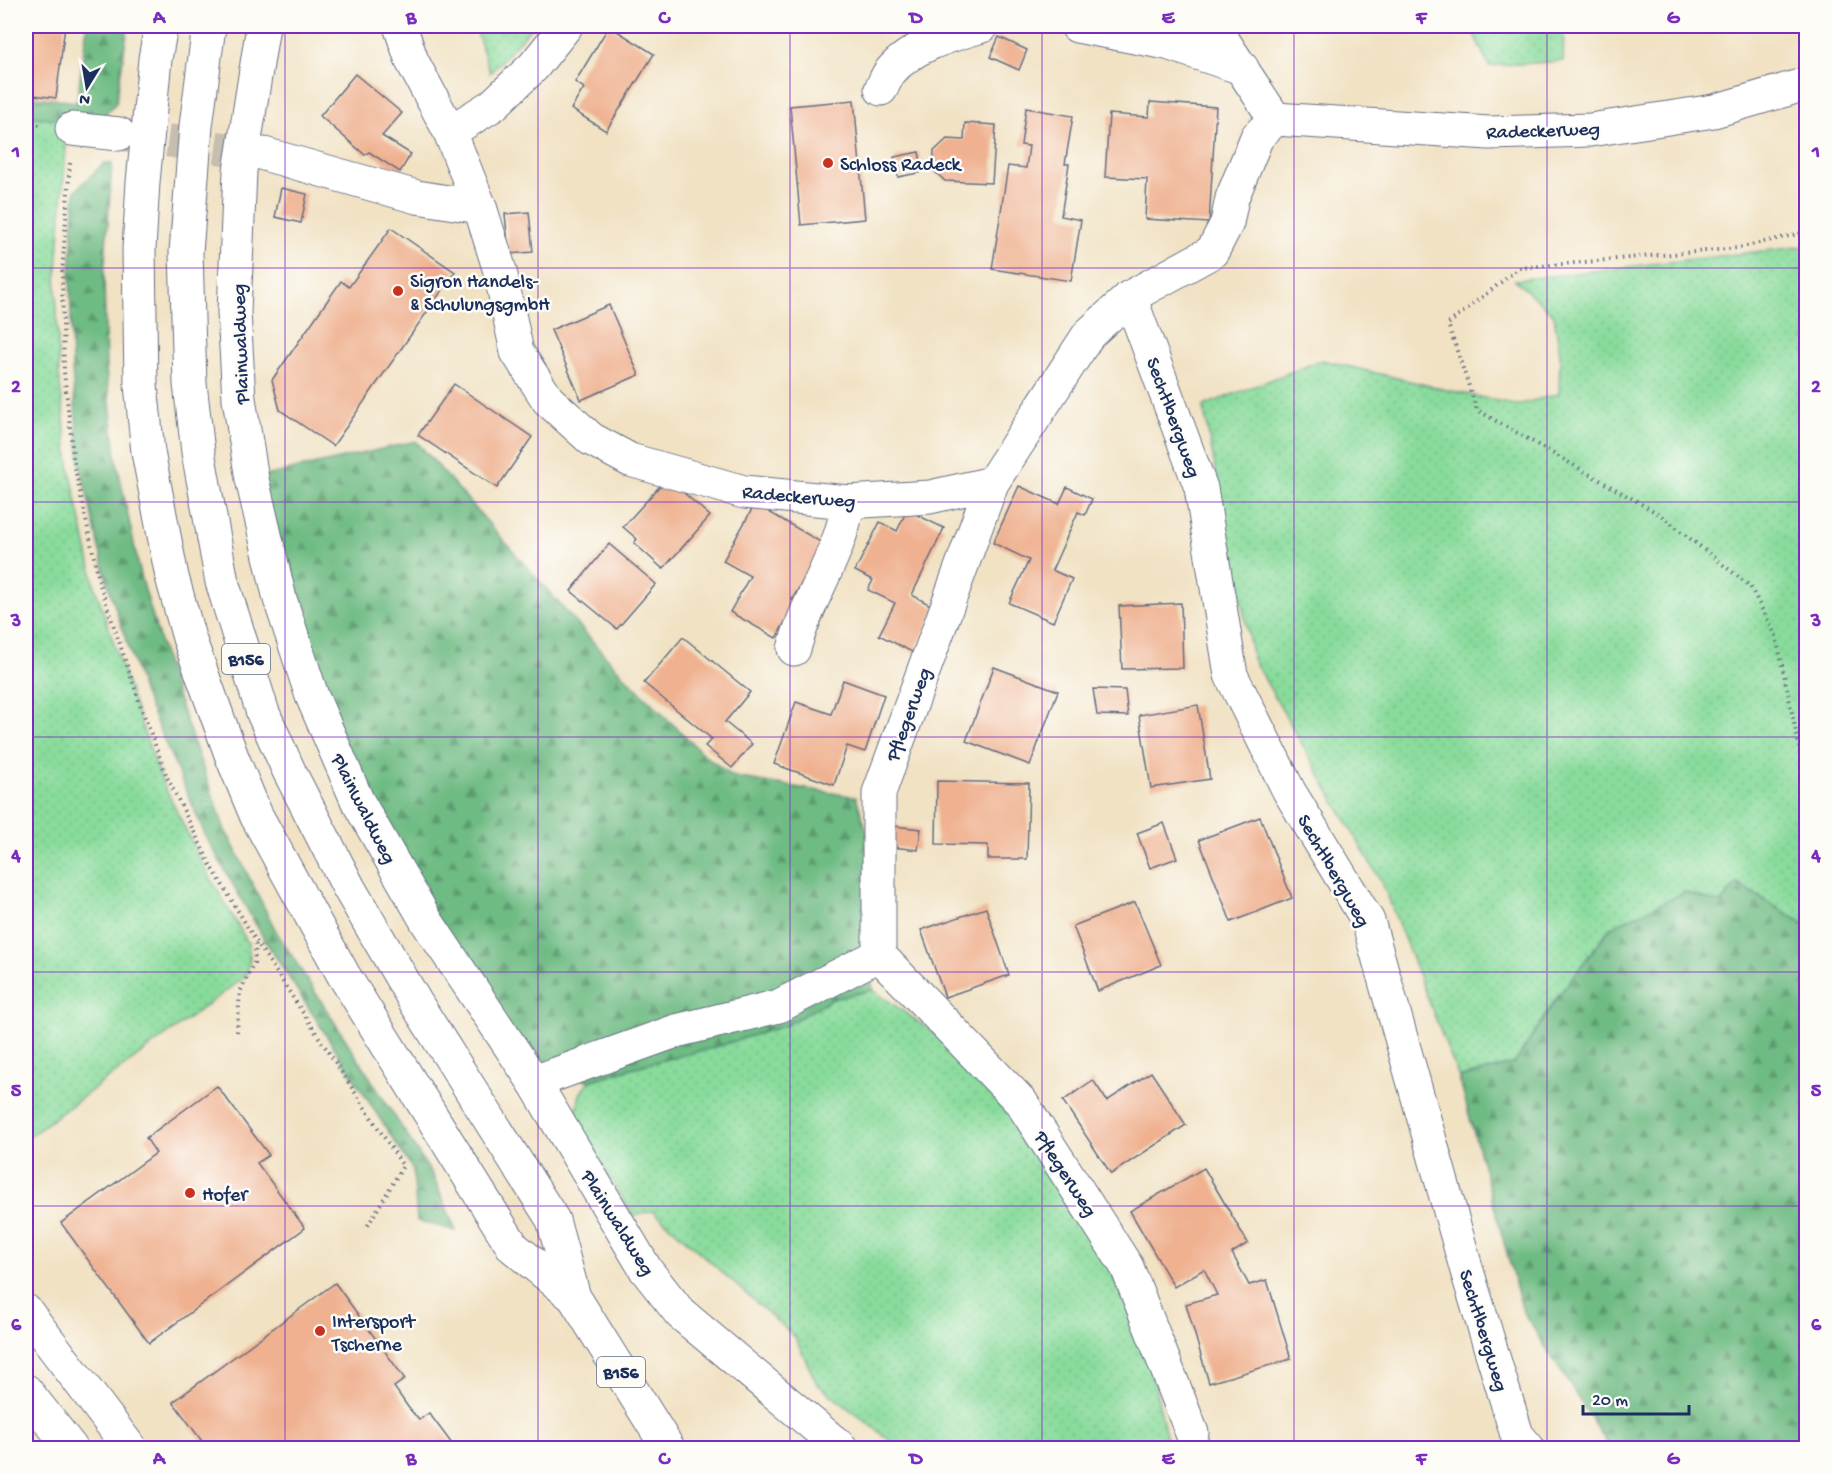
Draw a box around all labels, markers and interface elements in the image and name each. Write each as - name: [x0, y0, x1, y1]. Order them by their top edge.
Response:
- text: A: [152, 8, 167, 31]
- text: B: [405, 8, 417, 31]
- text: C: [658, 8, 672, 31]
- text: D: [907, 8, 923, 31]
- text: E: [1162, 8, 1176, 31]
- text: F: [1415, 8, 1428, 31]
- text: G: [1667, 8, 1681, 31]
- north arrow: [57, 57, 117, 117]
- text: N: [77, 88, 92, 109]
- street label: Radeckerweg: [1486, 119, 1600, 146]
- text: 1: [11, 142, 20, 165]
- text: 1: [1811, 142, 1820, 165]
- place label: Schloss Radeck: [840, 155, 962, 178]
- marker: Schloss Radeck: [821, 156, 835, 170]
- place label: Sigron Handels- & SchulungsgmbH: [410, 272, 550, 318]
- street label: Plainwaldweg: [229, 283, 256, 405]
- marker: Sigron Handels- & SchulungsgmbH: [391, 284, 405, 298]
- street label: Sechtlbergweg: [1139, 355, 1204, 481]
- text: 2: [11, 377, 21, 400]
- text: 2: [1811, 377, 1821, 400]
- street label: Radeckerweg: [741, 482, 856, 515]
- text: 3: [10, 611, 21, 634]
- text: 3: [1810, 611, 1821, 634]
- road number: B156: [222, 644, 270, 674]
- street label: Pflegerweg: [882, 665, 938, 766]
- street label: Plainwaldweg: [324, 750, 399, 868]
- street label: Sechtlbergweg: [1290, 811, 1373, 932]
- text: 4: [10, 846, 21, 869]
- text: 4: [1810, 846, 1821, 869]
- text: 5: [11, 1081, 22, 1104]
- text: 5: [1811, 1081, 1822, 1104]
- street label: Pflegerweg: [1027, 1127, 1100, 1222]
- street label: Plainwaldweg: [574, 1166, 658, 1281]
- place label: Hofer: [202, 1185, 249, 1208]
- marker: Hofer: [183, 1186, 197, 1200]
- street label: Sechtlbergweg: [1452, 1267, 1511, 1395]
- place label: Intersport Tscherne: [331, 1312, 417, 1358]
- text: 6: [11, 1315, 22, 1338]
- text: 6: [1811, 1315, 1822, 1338]
- marker: Intersport Tscherne: [313, 1324, 327, 1338]
- road number: B156: [597, 1357, 645, 1387]
- scale bar: [1583, 1378, 1690, 1416]
- text: 20 m: [1592, 1391, 1628, 1412]
- text: A: [152, 1449, 167, 1472]
- text: B: [405, 1449, 417, 1472]
- text: C: [658, 1449, 672, 1472]
- text: D: [907, 1449, 923, 1472]
- text: E: [1162, 1449, 1176, 1472]
- text: F: [1415, 1449, 1428, 1472]
- text: G: [1667, 1449, 1681, 1472]

